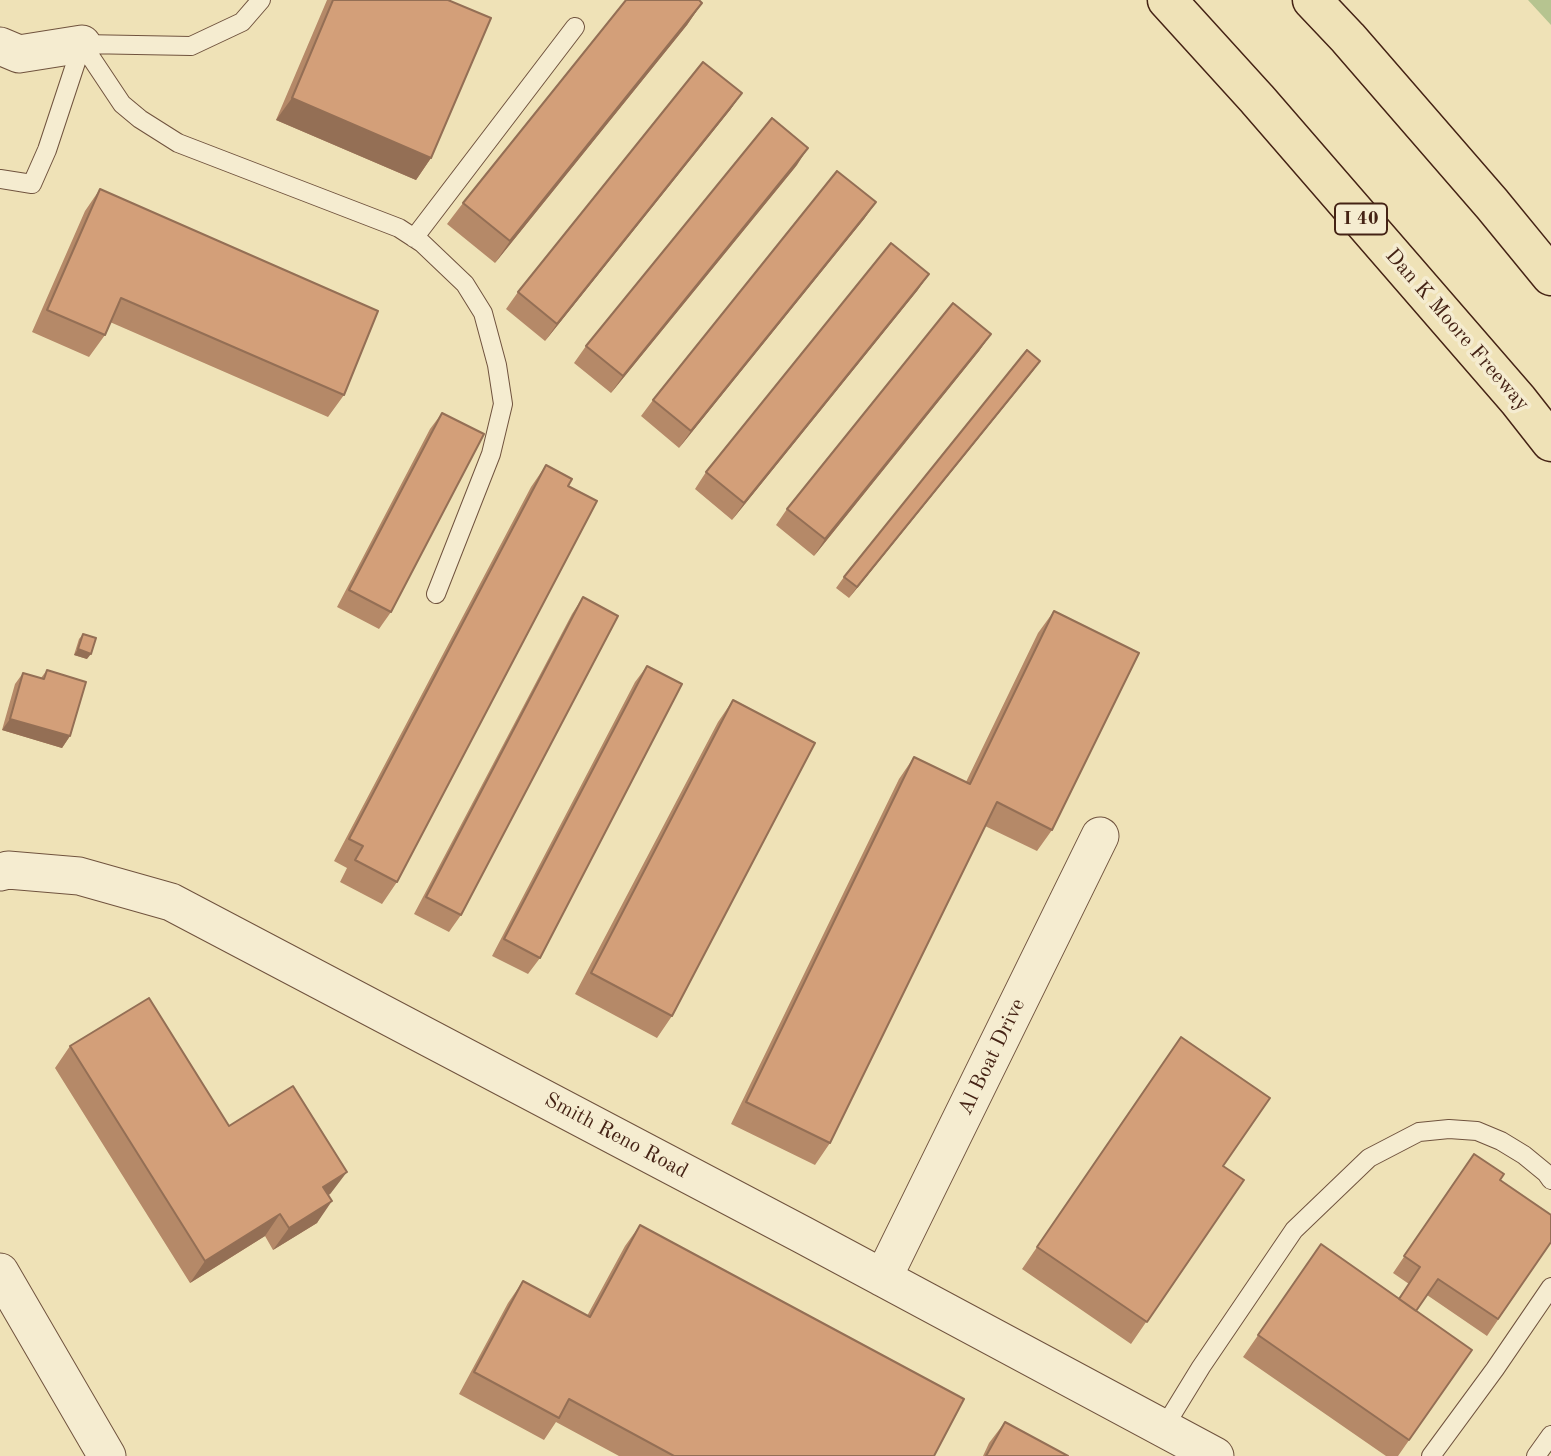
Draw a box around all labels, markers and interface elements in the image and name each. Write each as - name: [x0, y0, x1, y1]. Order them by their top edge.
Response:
- road number: I 40: [1335, 204, 1387, 234]
- street label: Dan K Moore Freeway: [1380, 244, 1534, 416]
- street label: Al Boat Drive: [953, 995, 1031, 1119]
- street label: Smith Reno Road: [540, 1088, 692, 1184]

